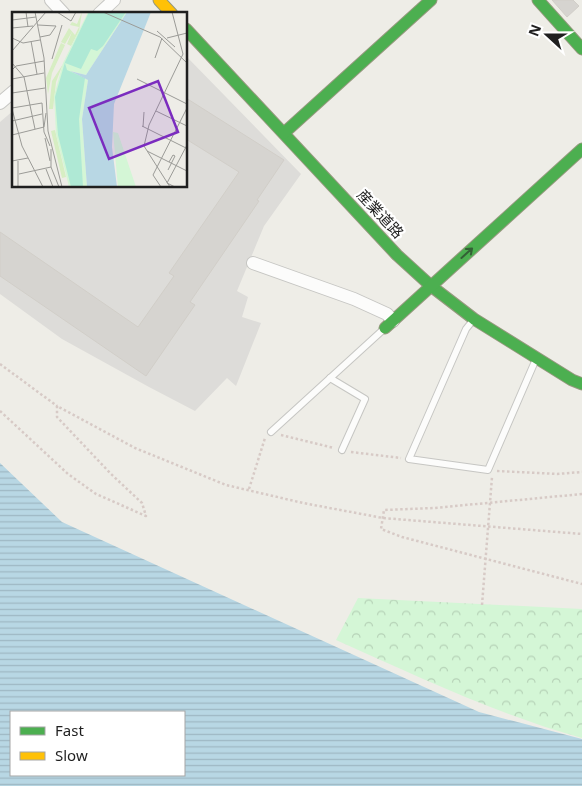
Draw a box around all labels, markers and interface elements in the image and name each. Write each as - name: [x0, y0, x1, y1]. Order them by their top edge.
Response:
- north arrow: [522, 10, 572, 60]
- inset map: [12, 12, 188, 188]
- text: N: [523, 21, 545, 39]
- street label: 産業道路: [353, 185, 409, 242]
- one-way arrow: [460, 248, 473, 259]
- legend: [10, 711, 185, 776]
- text: Fast: [55, 720, 84, 740]
- text: Slow: [55, 745, 88, 765]

